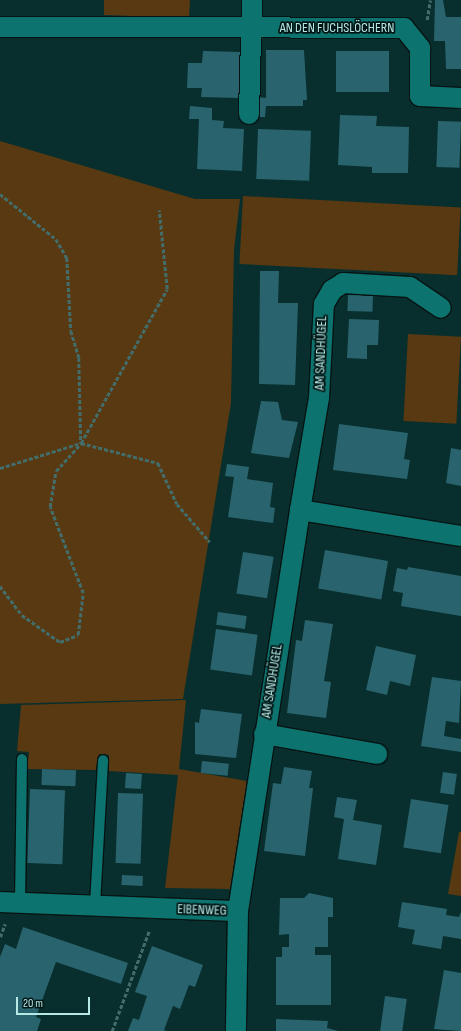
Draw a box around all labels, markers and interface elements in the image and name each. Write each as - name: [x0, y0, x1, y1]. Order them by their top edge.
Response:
- street label: AN DEN FUCHSLÖCHERN: [280, 20, 394, 36]
- street label: AM SANDHÜGEL: [311, 315, 331, 391]
- street label: AM SANDHÜGEL: [258, 643, 286, 719]
- street label: EIBENWEG: [177, 901, 227, 919]
- scale bar: [18, 989, 92, 1015]
- text: 20 m: [23, 996, 43, 1011]

